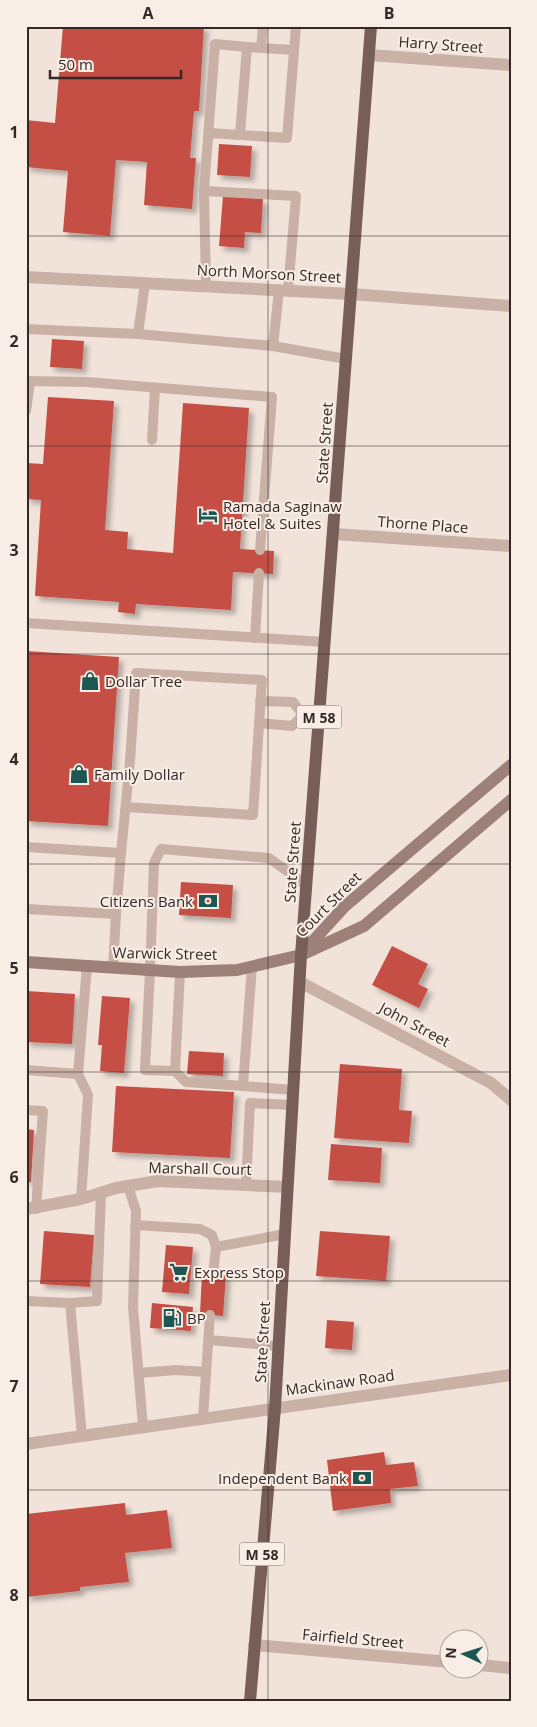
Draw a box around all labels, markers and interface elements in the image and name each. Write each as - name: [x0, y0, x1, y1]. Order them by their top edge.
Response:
- text: A: [142, 2, 154, 24]
- text: B: [384, 2, 394, 24]
- street label: Harry Street: [398, 31, 484, 57]
- scale bar: [50, 48, 181, 80]
- text: 50 m: [58, 54, 93, 74]
- text: 1: [9, 121, 19, 143]
- street label: North Morson Street: [196, 259, 342, 287]
- text: 2: [9, 330, 19, 352]
- street label: State Street: [311, 402, 337, 484]
- place label: Ramada Saginaw Hotel & Suites: [223, 496, 342, 533]
- hotel icon: Ramada Saginaw Hotel & Suites: [197, 504, 219, 526]
- street label: Thorne Place: [377, 511, 469, 537]
- text: 3: [9, 539, 19, 561]
- shop icon: Dollar Tree: [79, 670, 101, 692]
- place label: Dollar Tree: [105, 671, 182, 691]
- road number: M 58: [296, 706, 342, 729]
- text: 4: [9, 748, 19, 770]
- shop icon: Family Dollar: [68, 763, 90, 785]
- place label: Family Dollar: [94, 764, 185, 784]
- street label: State Street: [279, 821, 305, 903]
- street label: Court Street: [291, 867, 365, 941]
- bank icon: Citizens Bank: [197, 890, 219, 912]
- place label: Citizens Bank: [100, 891, 193, 911]
- street label: Warwick Street: [113, 942, 217, 964]
- text: 5: [9, 957, 19, 979]
- street label: John Street: [374, 996, 454, 1051]
- street label: Marshall Court: [148, 1157, 252, 1179]
- text: 6: [9, 1166, 19, 1188]
- supermarket icon: Express Stop: [168, 1261, 190, 1283]
- place label: Express Stop: [194, 1262, 284, 1282]
- street label: State Street: [250, 1301, 274, 1383]
- fuel station icon: BP: [161, 1307, 183, 1329]
- place label: BP: [187, 1308, 206, 1328]
- street label: Mackinaw Road: [284, 1364, 396, 1400]
- text: 7: [9, 1375, 19, 1397]
- bank icon: Independent Bank: [351, 1467, 373, 1489]
- place label: Independent Bank: [218, 1468, 347, 1488]
- road number: M 58: [240, 1542, 284, 1566]
- text: 8: [9, 1584, 19, 1606]
- street label: Fairfield Street: [301, 1624, 405, 1652]
- north arrow: [440, 1630, 490, 1680]
- text: N: [441, 1647, 460, 1659]

